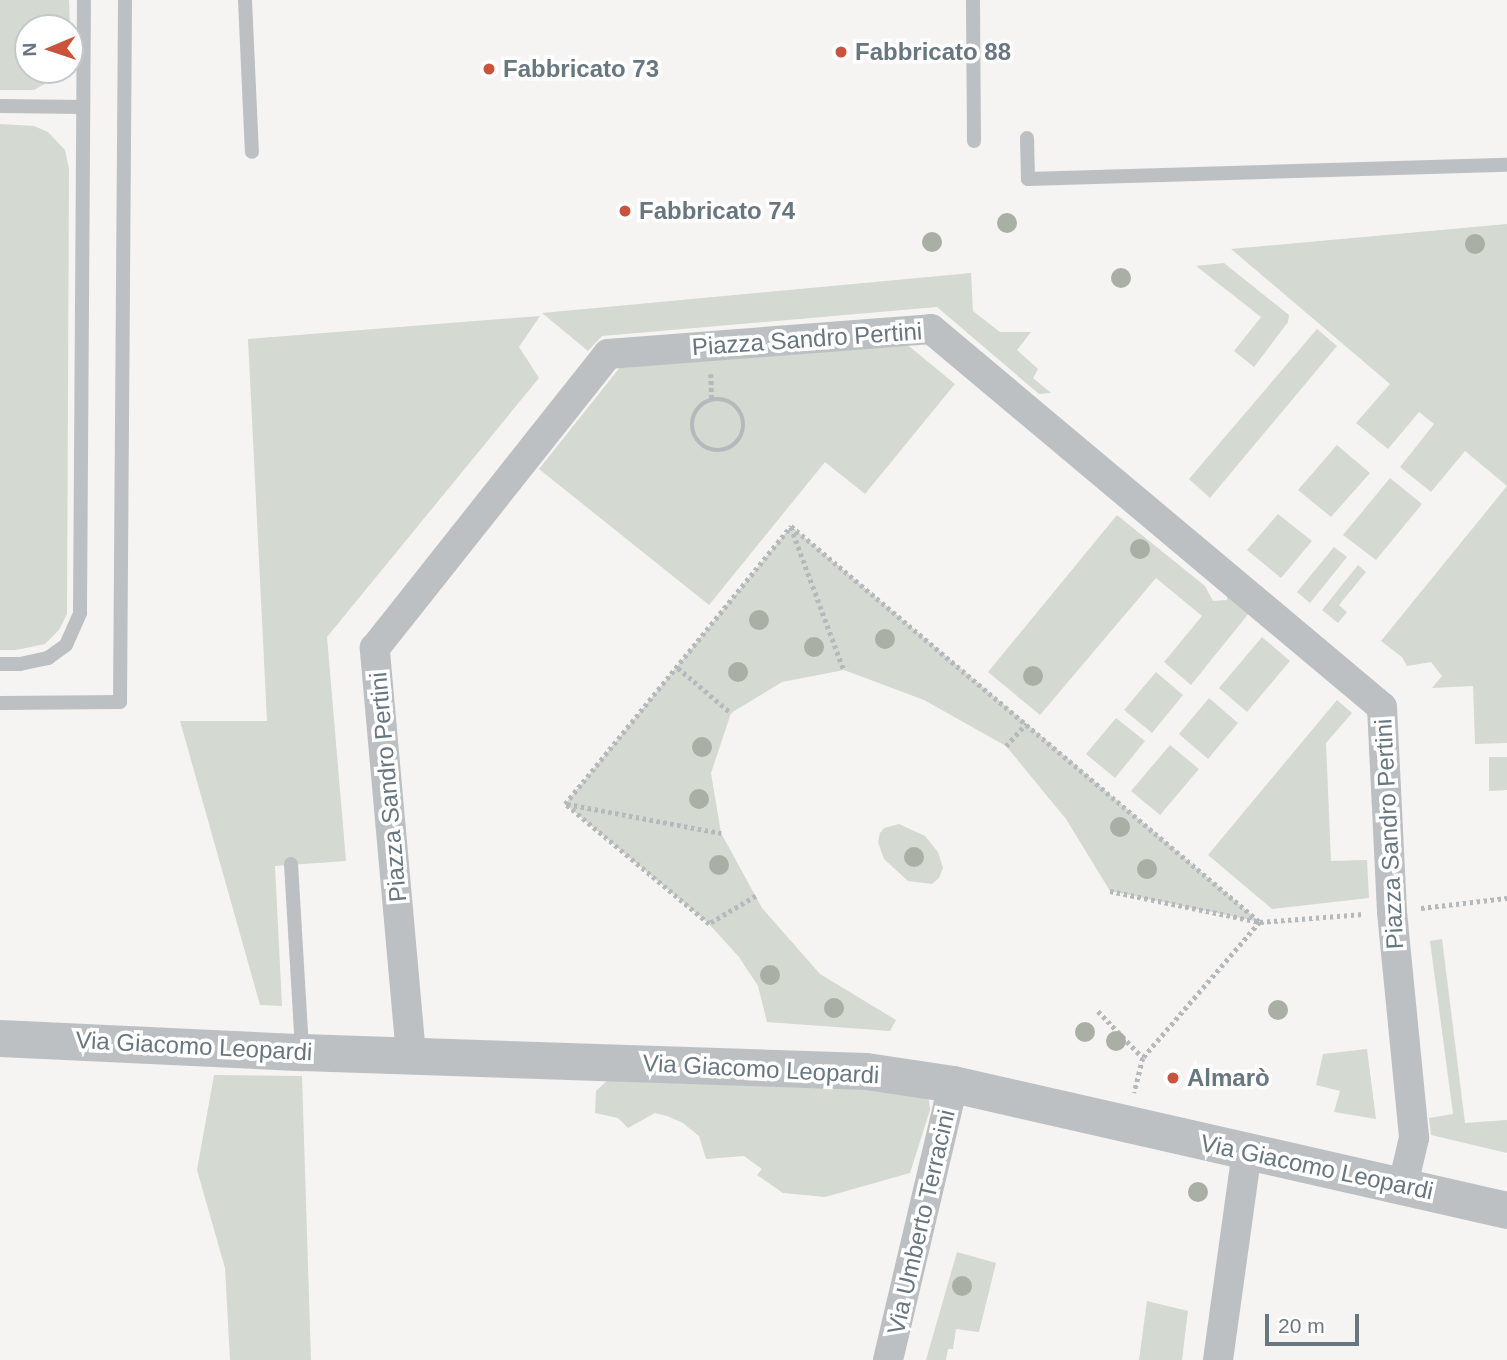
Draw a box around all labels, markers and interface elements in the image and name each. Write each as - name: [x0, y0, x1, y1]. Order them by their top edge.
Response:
- north arrow: [14, 14, 84, 84]
- place label: Fabbricato 88: [855, 38, 1011, 66]
- text: N: [19, 42, 40, 57]
- marker: Fabbricato 88: [833, 44, 849, 60]
- place label: Fabbricato 73: [503, 55, 659, 83]
- marker: Fabbricato 73: [481, 61, 497, 77]
- place label: Fabbricato 74: [639, 197, 795, 225]
- marker: Fabbricato 74: [617, 203, 633, 219]
- street label: Piazza Sandro Pertini: [691, 317, 923, 361]
- street label: Piazza Sandro Pertini: [364, 671, 412, 903]
- street label: Piazza Sandro Pertini: [1369, 718, 1409, 950]
- street label: Via Giacomo Leopardi: [75, 1025, 313, 1067]
- street label: Via Giacomo Leopardi: [642, 1048, 880, 1090]
- place label: Almarò: [1187, 1064, 1270, 1092]
- marker: Almarò: [1165, 1070, 1181, 1086]
- street label: Via Umberto Terracini: [881, 1107, 961, 1337]
- street label: Via Giacomo Leopardi: [1198, 1128, 1436, 1206]
- scale bar: [1269, 1300, 1364, 1344]
- text: 20 m: [1278, 1314, 1325, 1337]

